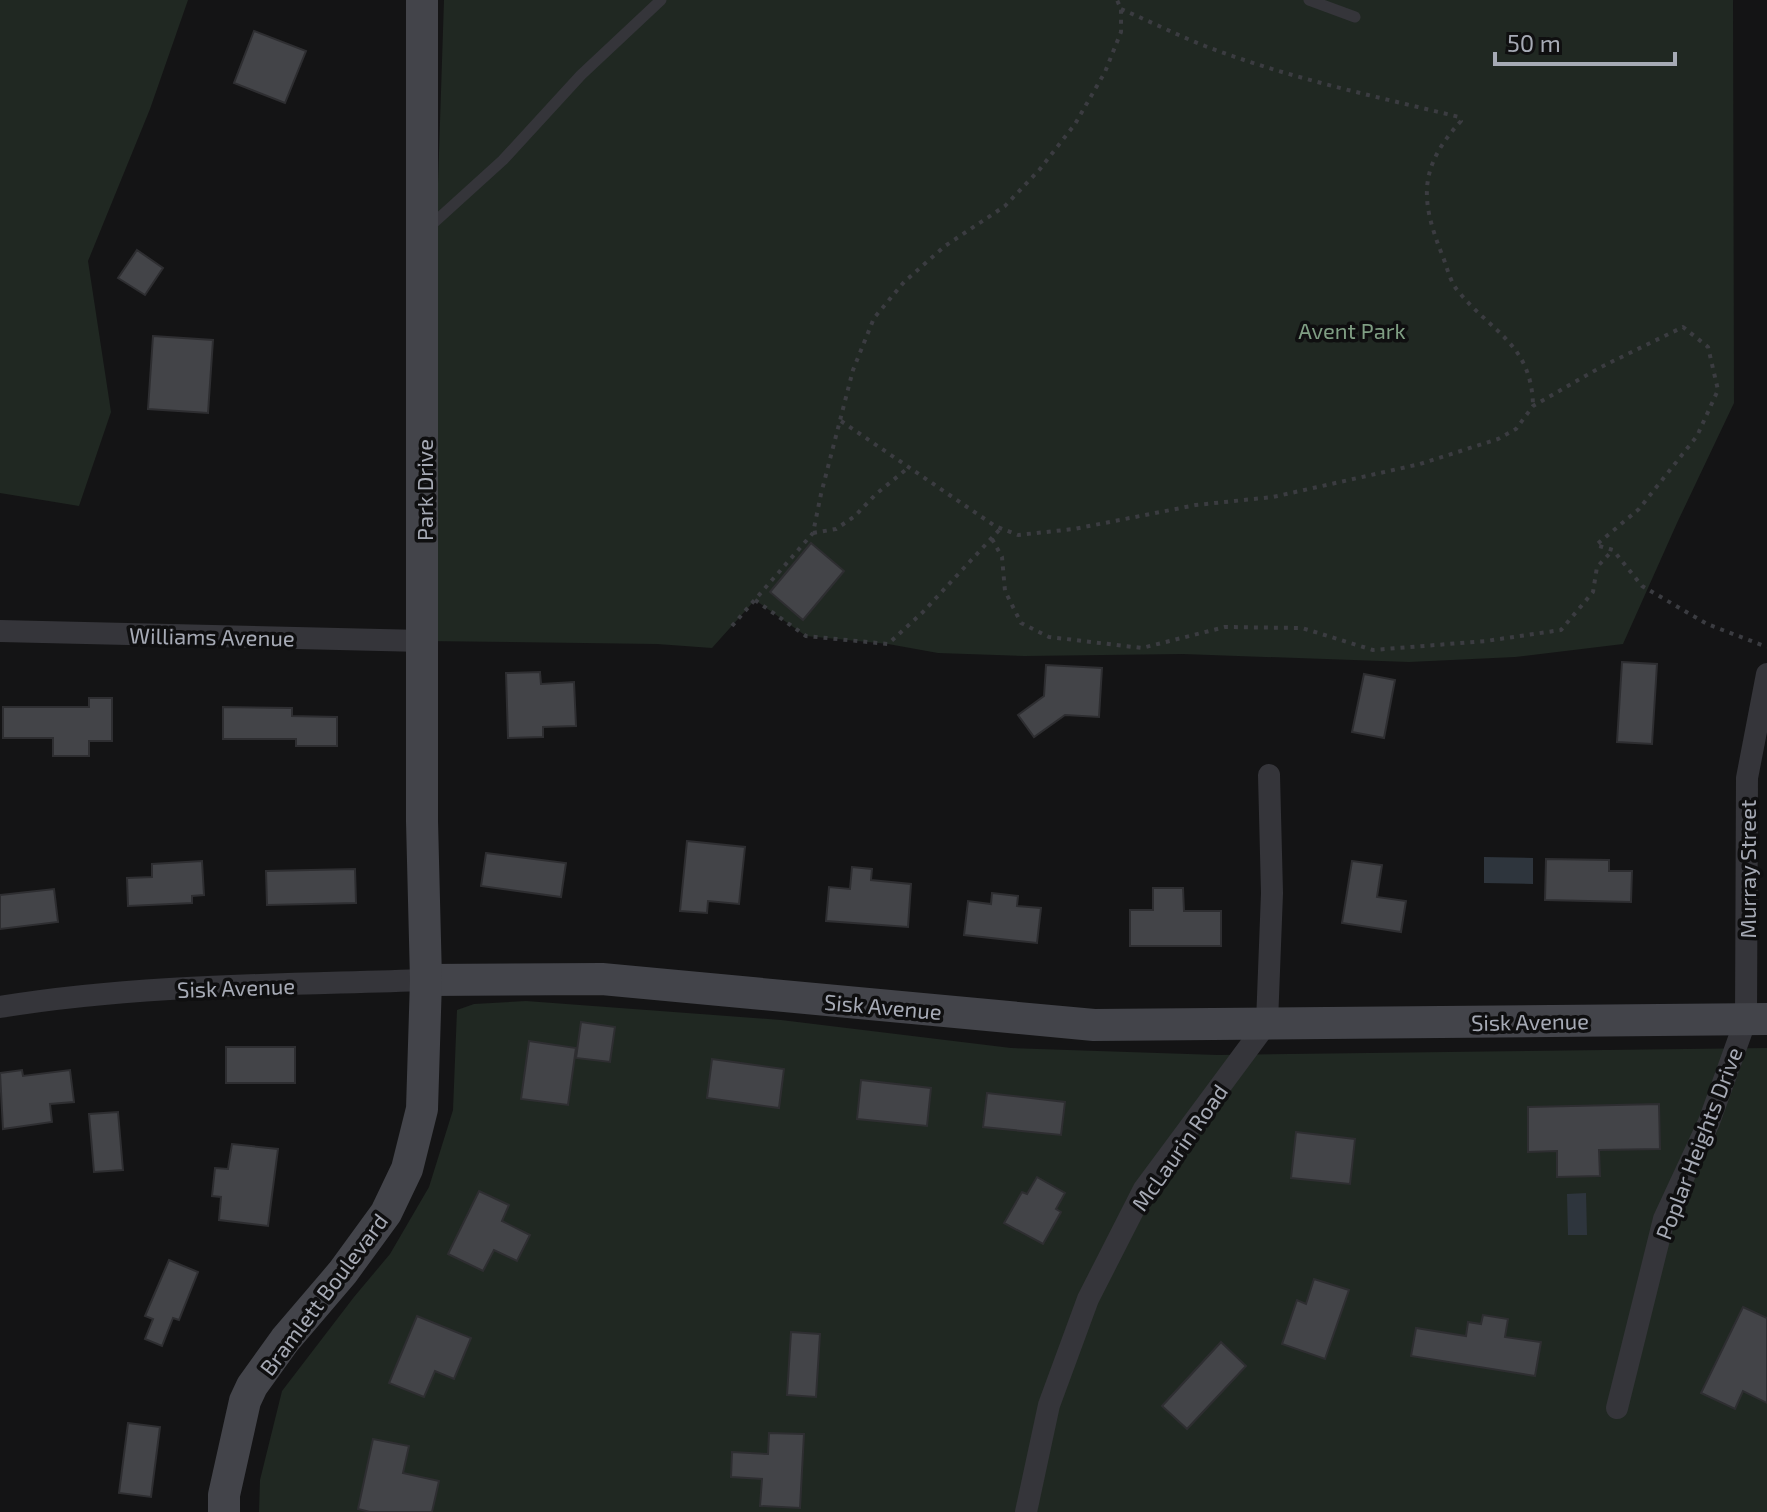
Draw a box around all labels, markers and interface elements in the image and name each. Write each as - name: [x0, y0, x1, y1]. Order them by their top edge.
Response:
- scale bar: [1495, 16, 1675, 66]
- text: 50 m: [1507, 28, 1561, 57]
- park label: Avent Park: [1298, 317, 1406, 343]
- street label: Park Drive: [411, 439, 437, 541]
- street label: Williams Avenue: [129, 622, 295, 650]
- street label: Murray Street: [1734, 800, 1760, 938]
- street label: Sisk Avenue: [177, 972, 295, 1002]
- street label: Sisk Avenue: [823, 988, 943, 1024]
- street label: Sisk Avenue: [1471, 1007, 1589, 1035]
- street label: Poplar Heights Drive: [1649, 1043, 1747, 1243]
- street label: McLaurin Road: [1126, 1079, 1232, 1215]
- street label: Bramlett Boulevard: [254, 1208, 392, 1380]

